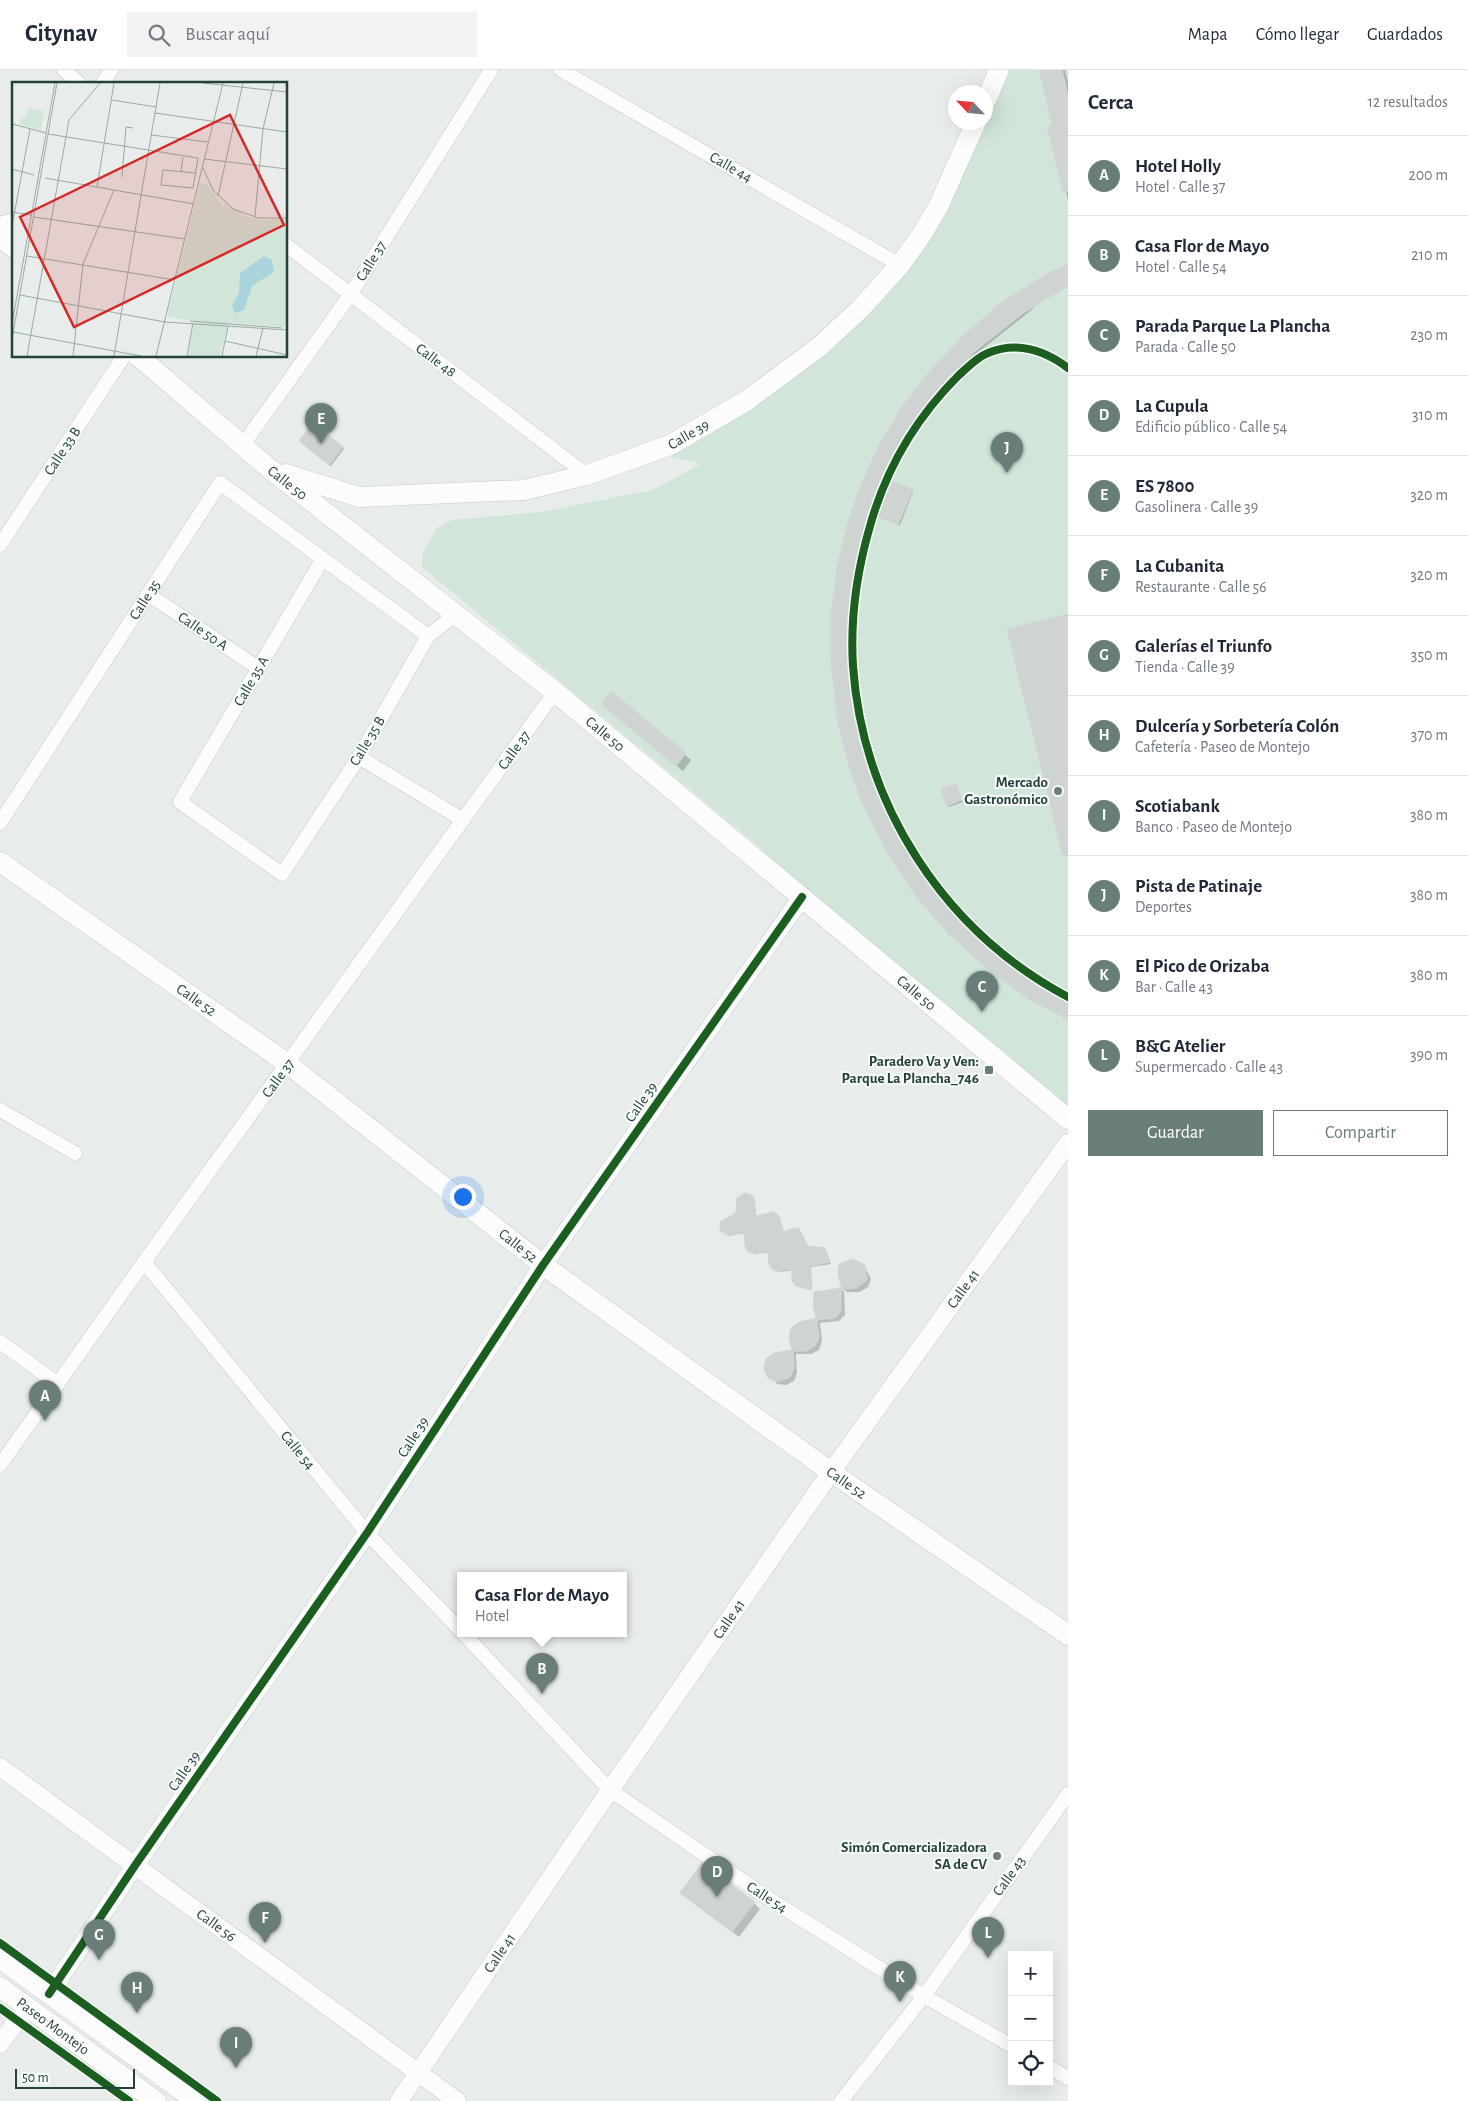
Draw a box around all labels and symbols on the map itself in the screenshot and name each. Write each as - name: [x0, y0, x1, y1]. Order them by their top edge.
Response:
- inset map: [12, 82, 288, 358]
- north arrow: [948, 85, 993, 130]
- street label: Calle 44: [707, 149, 754, 185]
- street label: Calle 37: [353, 239, 389, 284]
- street label: Calle 48: [413, 341, 459, 380]
- pin: E: [305, 403, 337, 444]
- street label: Calle 39: [666, 417, 712, 452]
- street label: Calle 33 B: [41, 424, 84, 478]
- pin: J: [991, 432, 1023, 473]
- street label: Calle 50: [265, 463, 310, 503]
- street label: Calle 35: [127, 577, 163, 623]
- street label: Calle 50 A: [175, 609, 231, 654]
- street label: Calle 35 A: [231, 653, 272, 709]
- street label: Calle 35 B: [347, 714, 388, 768]
- street label: Calle 50: [583, 714, 627, 755]
- street label: Calle 37: [495, 728, 533, 772]
- place label: Mercado Gastronómico: [964, 775, 1048, 807]
- marker: Mercado Gastronómico: [1052, 785, 1064, 797]
- pin: C: [966, 971, 998, 1012]
- street label: Calle 50: [894, 973, 939, 1014]
- street label: Calle 52: [174, 981, 219, 1019]
- place label: Paradero Va y Ven: Parque La Plancha_746: [842, 1054, 979, 1086]
- street label: Calle 37: [259, 1056, 297, 1100]
- marker: Paradero Va y Ven: Parque La Plancha_746: [983, 1064, 995, 1076]
- street label: Calle 39: [622, 1080, 660, 1125]
- your location: [450, 1184, 476, 1210]
- street label: Calle 52: [496, 1226, 540, 1266]
- street label: Calle 41: [945, 1267, 982, 1311]
- pin: A: [29, 1380, 61, 1421]
- street label: Calle 39: [395, 1414, 432, 1460]
- street label: Calle 54: [278, 1428, 318, 1473]
- street label: Calle 52: [824, 1464, 869, 1502]
- street label: Calle 41: [711, 1597, 748, 1642]
- pin: B: [526, 1653, 558, 1694]
- street label: Calle 39: [165, 1749, 203, 1794]
- place label: Simón Comercializadora SA de CV: [841, 1840, 987, 1872]
- marker: Simón Comercializadora SA de CV: [991, 1850, 1003, 1862]
- street label: Calle 43: [990, 1854, 1029, 1899]
- pin: D: [701, 1856, 733, 1897]
- street label: Calle 54: [744, 1879, 790, 1916]
- pin: F: [249, 1902, 281, 1943]
- street label: Calle 56: [194, 1906, 239, 1945]
- pin: L: [972, 1917, 1004, 1958]
- pin: G: [83, 1919, 115, 1960]
- street label: Calle 41: [481, 1931, 518, 1976]
- pin: K: [884, 1961, 916, 2002]
- pin: H: [121, 1972, 153, 2013]
- street label: Paseo Montejo: [14, 1995, 92, 2058]
- pin: I: [220, 2027, 252, 2068]
- scale bar: [15, 2066, 135, 2089]

